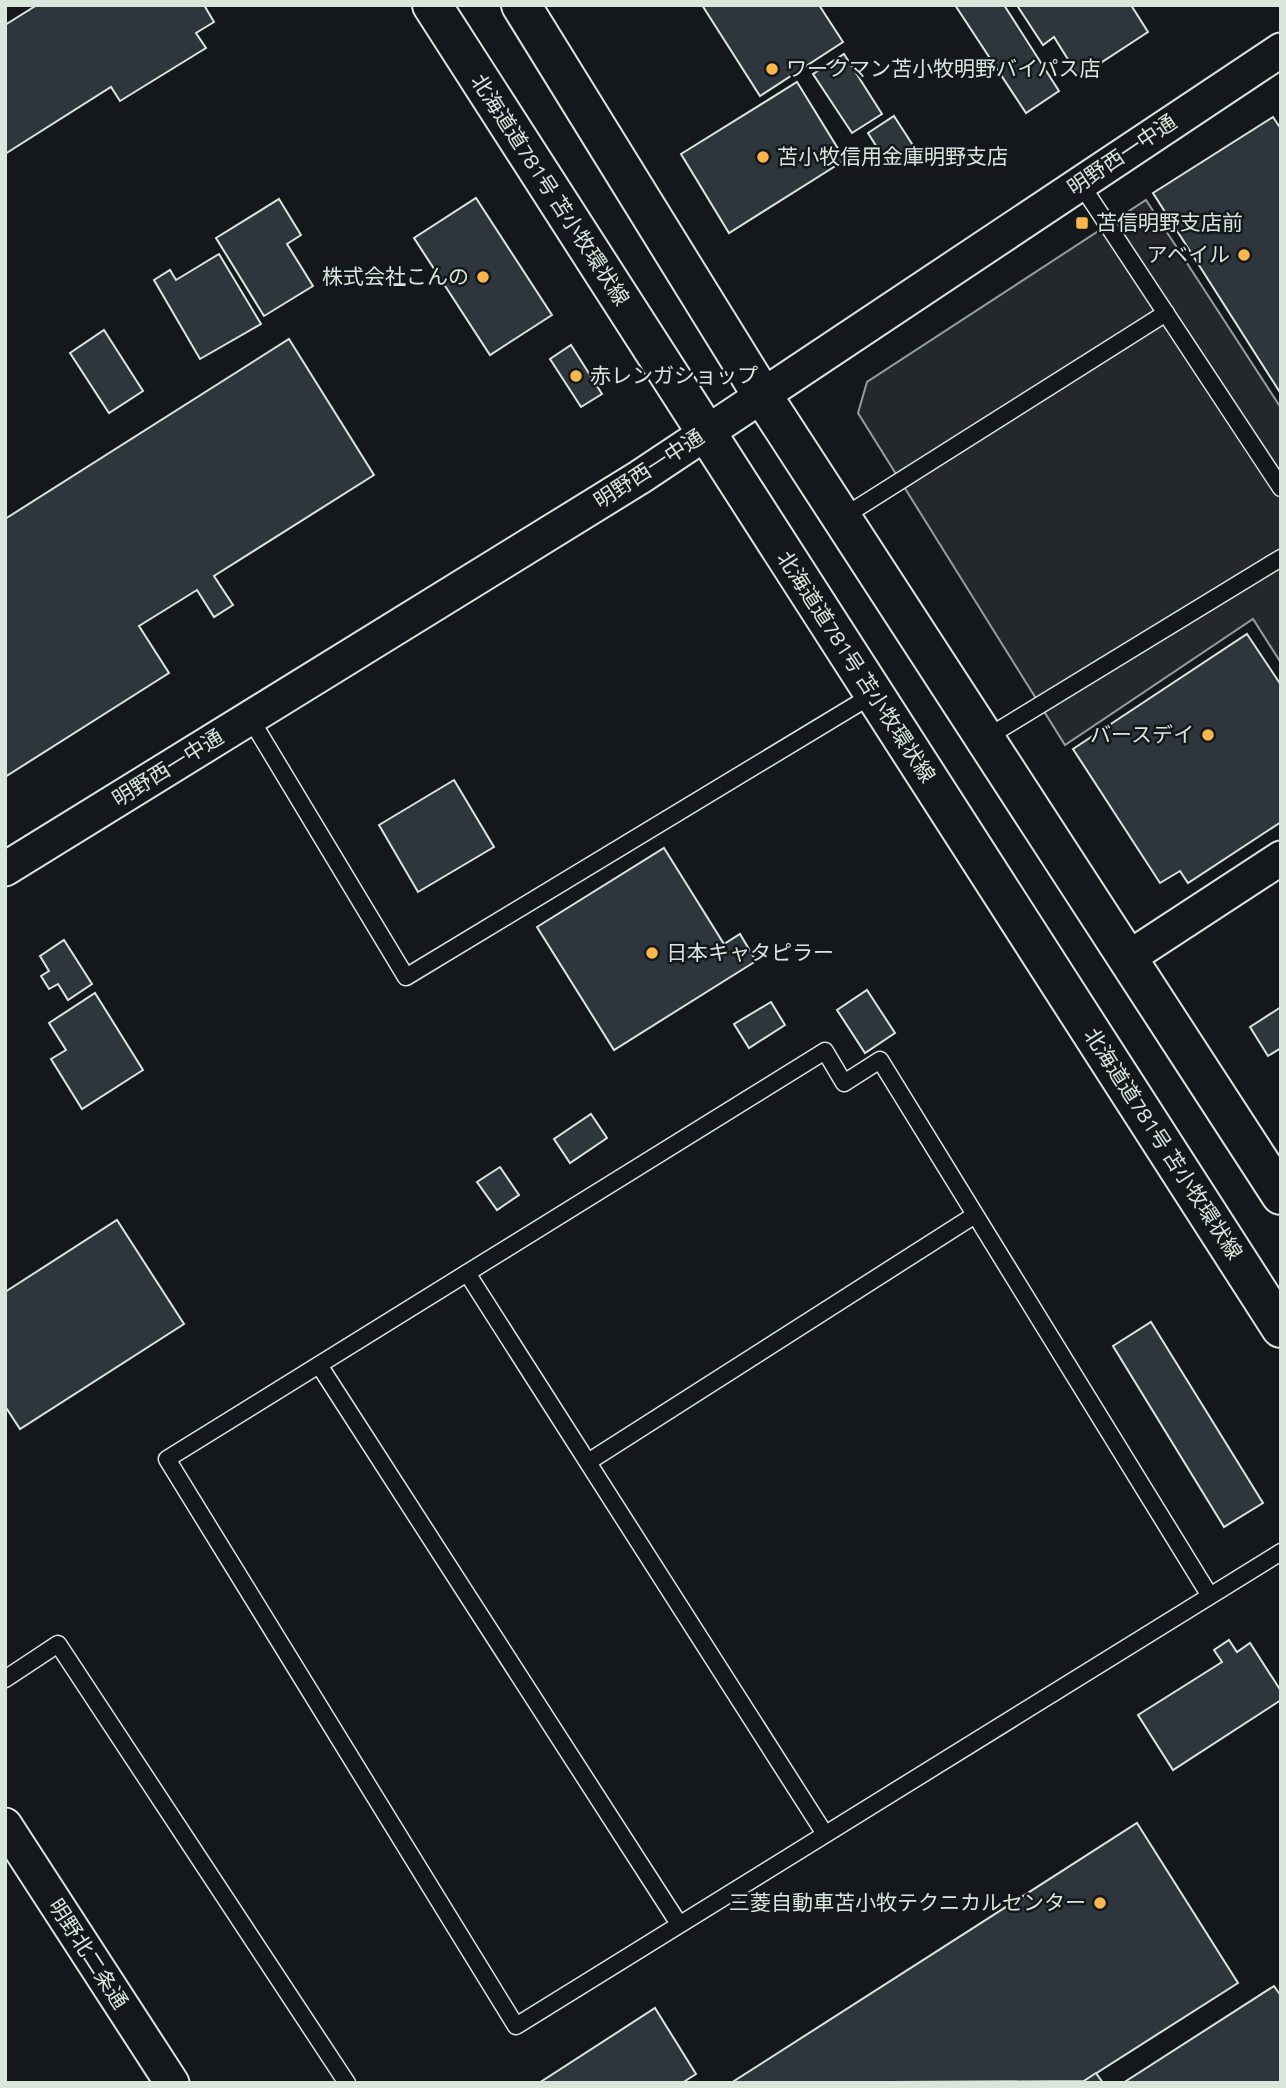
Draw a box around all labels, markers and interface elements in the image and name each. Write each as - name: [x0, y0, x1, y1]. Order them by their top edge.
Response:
- place label: ワークマン苫小牧明野バイパス店: [786, 52, 1101, 84]
- marker: ワークマン苫小牧明野バイパス店: [764, 61, 780, 77]
- street label: 北海道道781号 苫小牧環状線: [464, 67, 638, 312]
- street label: 明野西一中通: [1060, 106, 1183, 203]
- place label: 苫小牧信用金庫明野支店: [777, 140, 1008, 172]
- marker: 苫小牧信用金庫明野支店: [755, 149, 771, 165]
- place label: 苫信明野支店前: [1096, 206, 1243, 238]
- marker: 苫信明野支店前: [1074, 215, 1090, 231]
- place label: アベイル: [1146, 238, 1230, 270]
- marker: アベイル: [1236, 247, 1252, 263]
- place label: 株式会社こんの: [322, 260, 469, 292]
- marker: 株式会社こんの: [475, 269, 491, 285]
- place label: 赤レンガショップ: [590, 359, 758, 391]
- marker: 赤レンガショップ: [568, 368, 584, 384]
- street label: 明野西一中通: [587, 420, 710, 516]
- street label: 北海道道781号 苫小牧環状線: [770, 544, 944, 789]
- place label: バースデイ: [1090, 718, 1194, 750]
- street label: 明野西一中通: [106, 720, 229, 814]
- marker: バースデイ: [1200, 727, 1216, 743]
- place label: 日本キャタピラー: [666, 936, 834, 968]
- marker: 日本キャタピラー: [644, 945, 660, 961]
- street label: 北海道道781号 苫小牧環状線: [1077, 1021, 1251, 1266]
- place label: 三菱自動車苫小牧テクニカルセンター: [729, 1886, 1086, 1918]
- street label: 明野北二条通: [41, 1892, 137, 2015]
- marker: 三菱自動車苫小牧テクニカルセンター: [1092, 1895, 1108, 1911]

